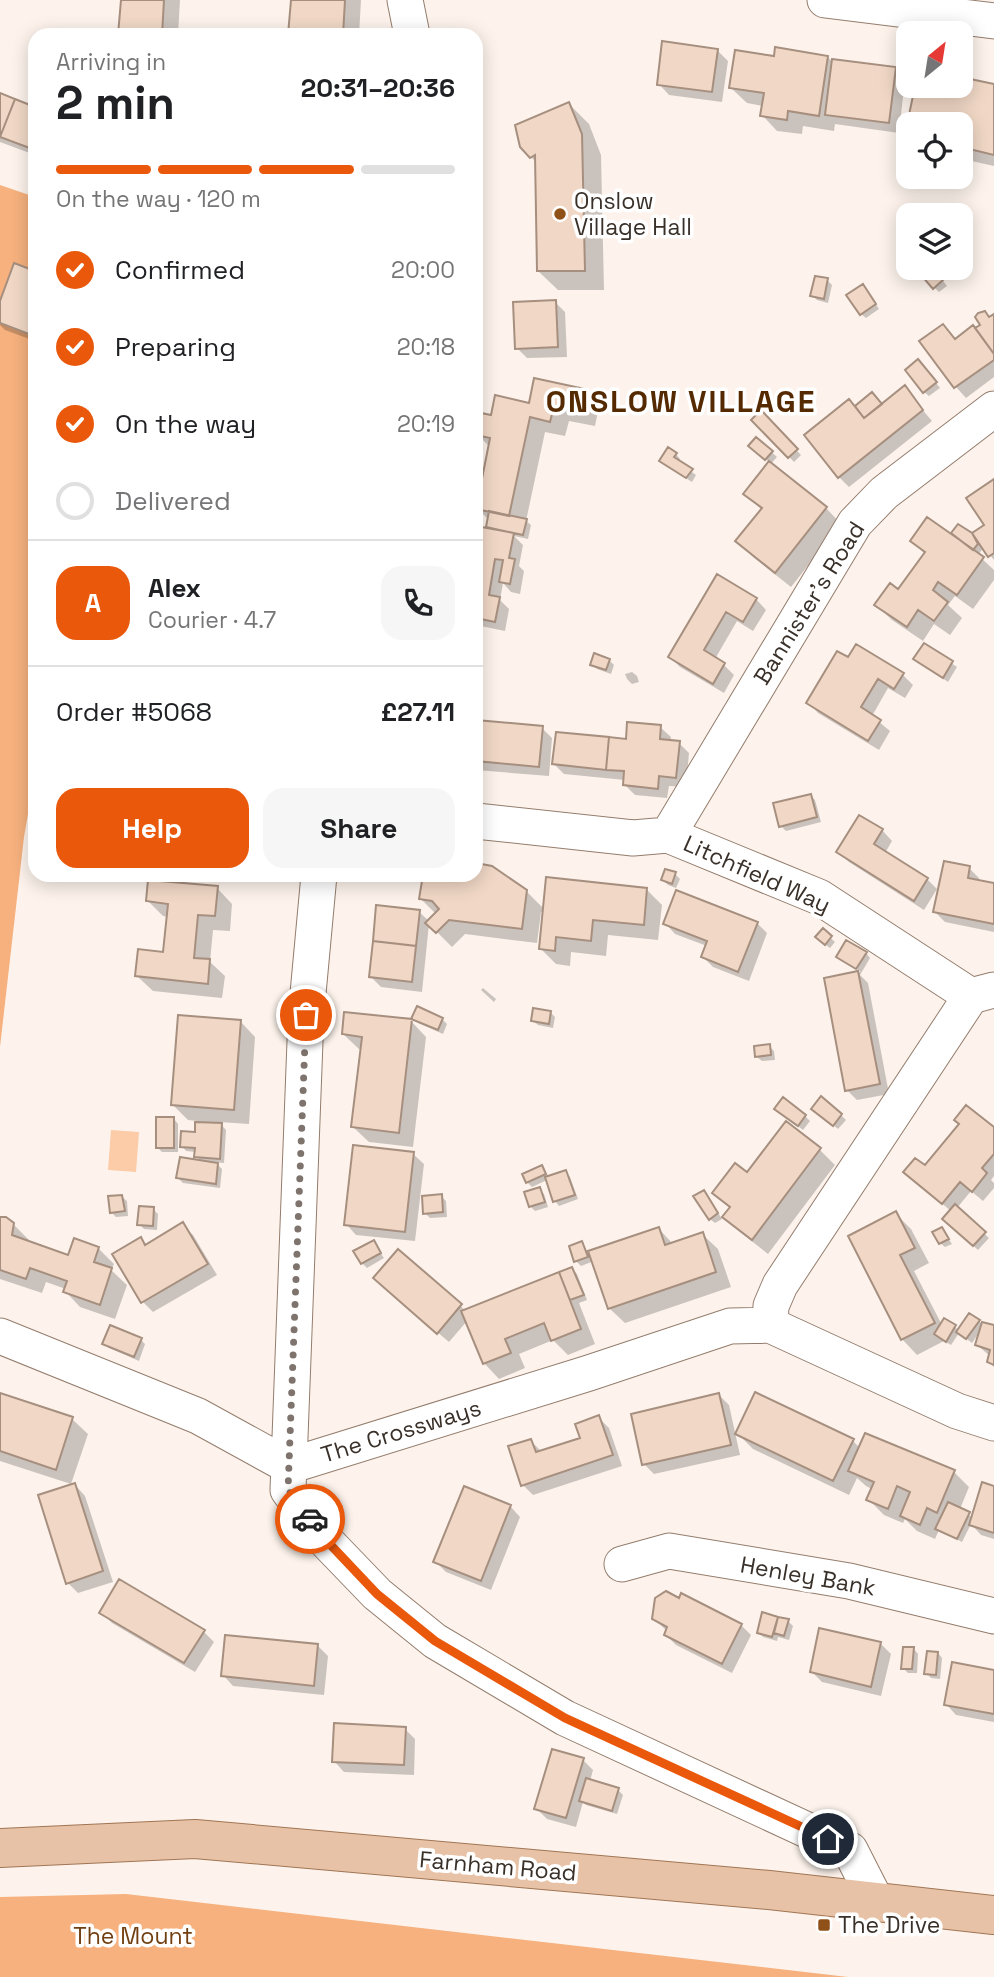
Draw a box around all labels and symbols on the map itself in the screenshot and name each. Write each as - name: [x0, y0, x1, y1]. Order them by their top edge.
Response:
- north arrow: [896, 21, 973, 98]
- place label: Onslow Village Hall: [574, 186, 692, 242]
- marker: Onslow Village Hall: [552, 206, 568, 222]
- district label: ONSLOW VILLAGE: [546, 382, 816, 421]
- street label: Bannister's Road: [747, 516, 871, 690]
- street label: Litchfield Way: [679, 828, 835, 920]
- pin: [276, 985, 336, 1045]
- street label: The Crossways: [317, 1392, 485, 1470]
- courier: [275, 1484, 345, 1554]
- street label: Henley Bank: [738, 1549, 878, 1603]
- pin: [798, 1809, 858, 1869]
- street label: Farnham Road: [418, 1844, 578, 1888]
- place label: The Drive: [838, 1910, 940, 1940]
- marker: The Drive: [816, 1917, 832, 1933]
- park label: The Mount: [73, 1921, 193, 1951]

